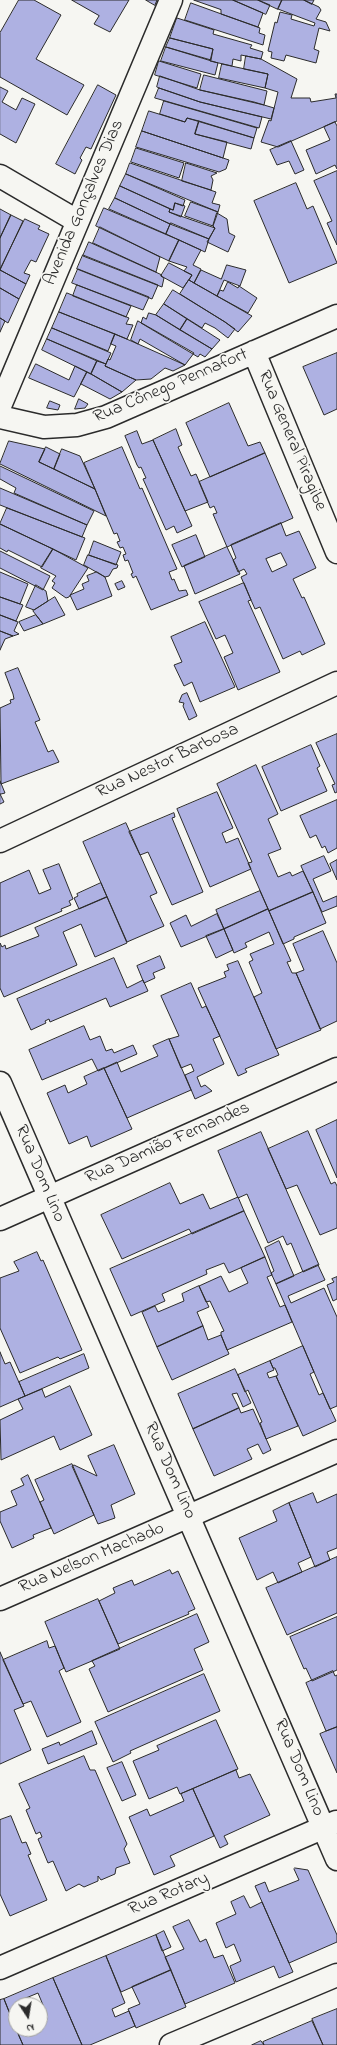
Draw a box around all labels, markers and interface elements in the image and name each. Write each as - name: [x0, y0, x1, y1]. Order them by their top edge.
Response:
- street label: Avenida Gonçalves Dias: [40, 117, 130, 289]
- street label: Rua Cônego Pennafort: [91, 345, 251, 429]
- street label: Rua General Piragibe: [252, 368, 330, 514]
- street label: Rua Nestor Barbosa: [93, 720, 243, 804]
- street label: Rua Damião Fernandes: [82, 1098, 254, 1190]
- street label: Rua Dom Lino: [9, 1122, 69, 1226]
- street label: Rua Dom Lino: [138, 1419, 200, 1523]
- street label: Rua Nelson Machado: [16, 1519, 168, 1599]
- street label: Rua Dom Lino: [268, 1716, 328, 1820]
- street label: Rua Rotary: [126, 1868, 212, 1922]
- north arrow: [8, 1997, 48, 2037]
- text: N: [25, 2019, 36, 2036]

